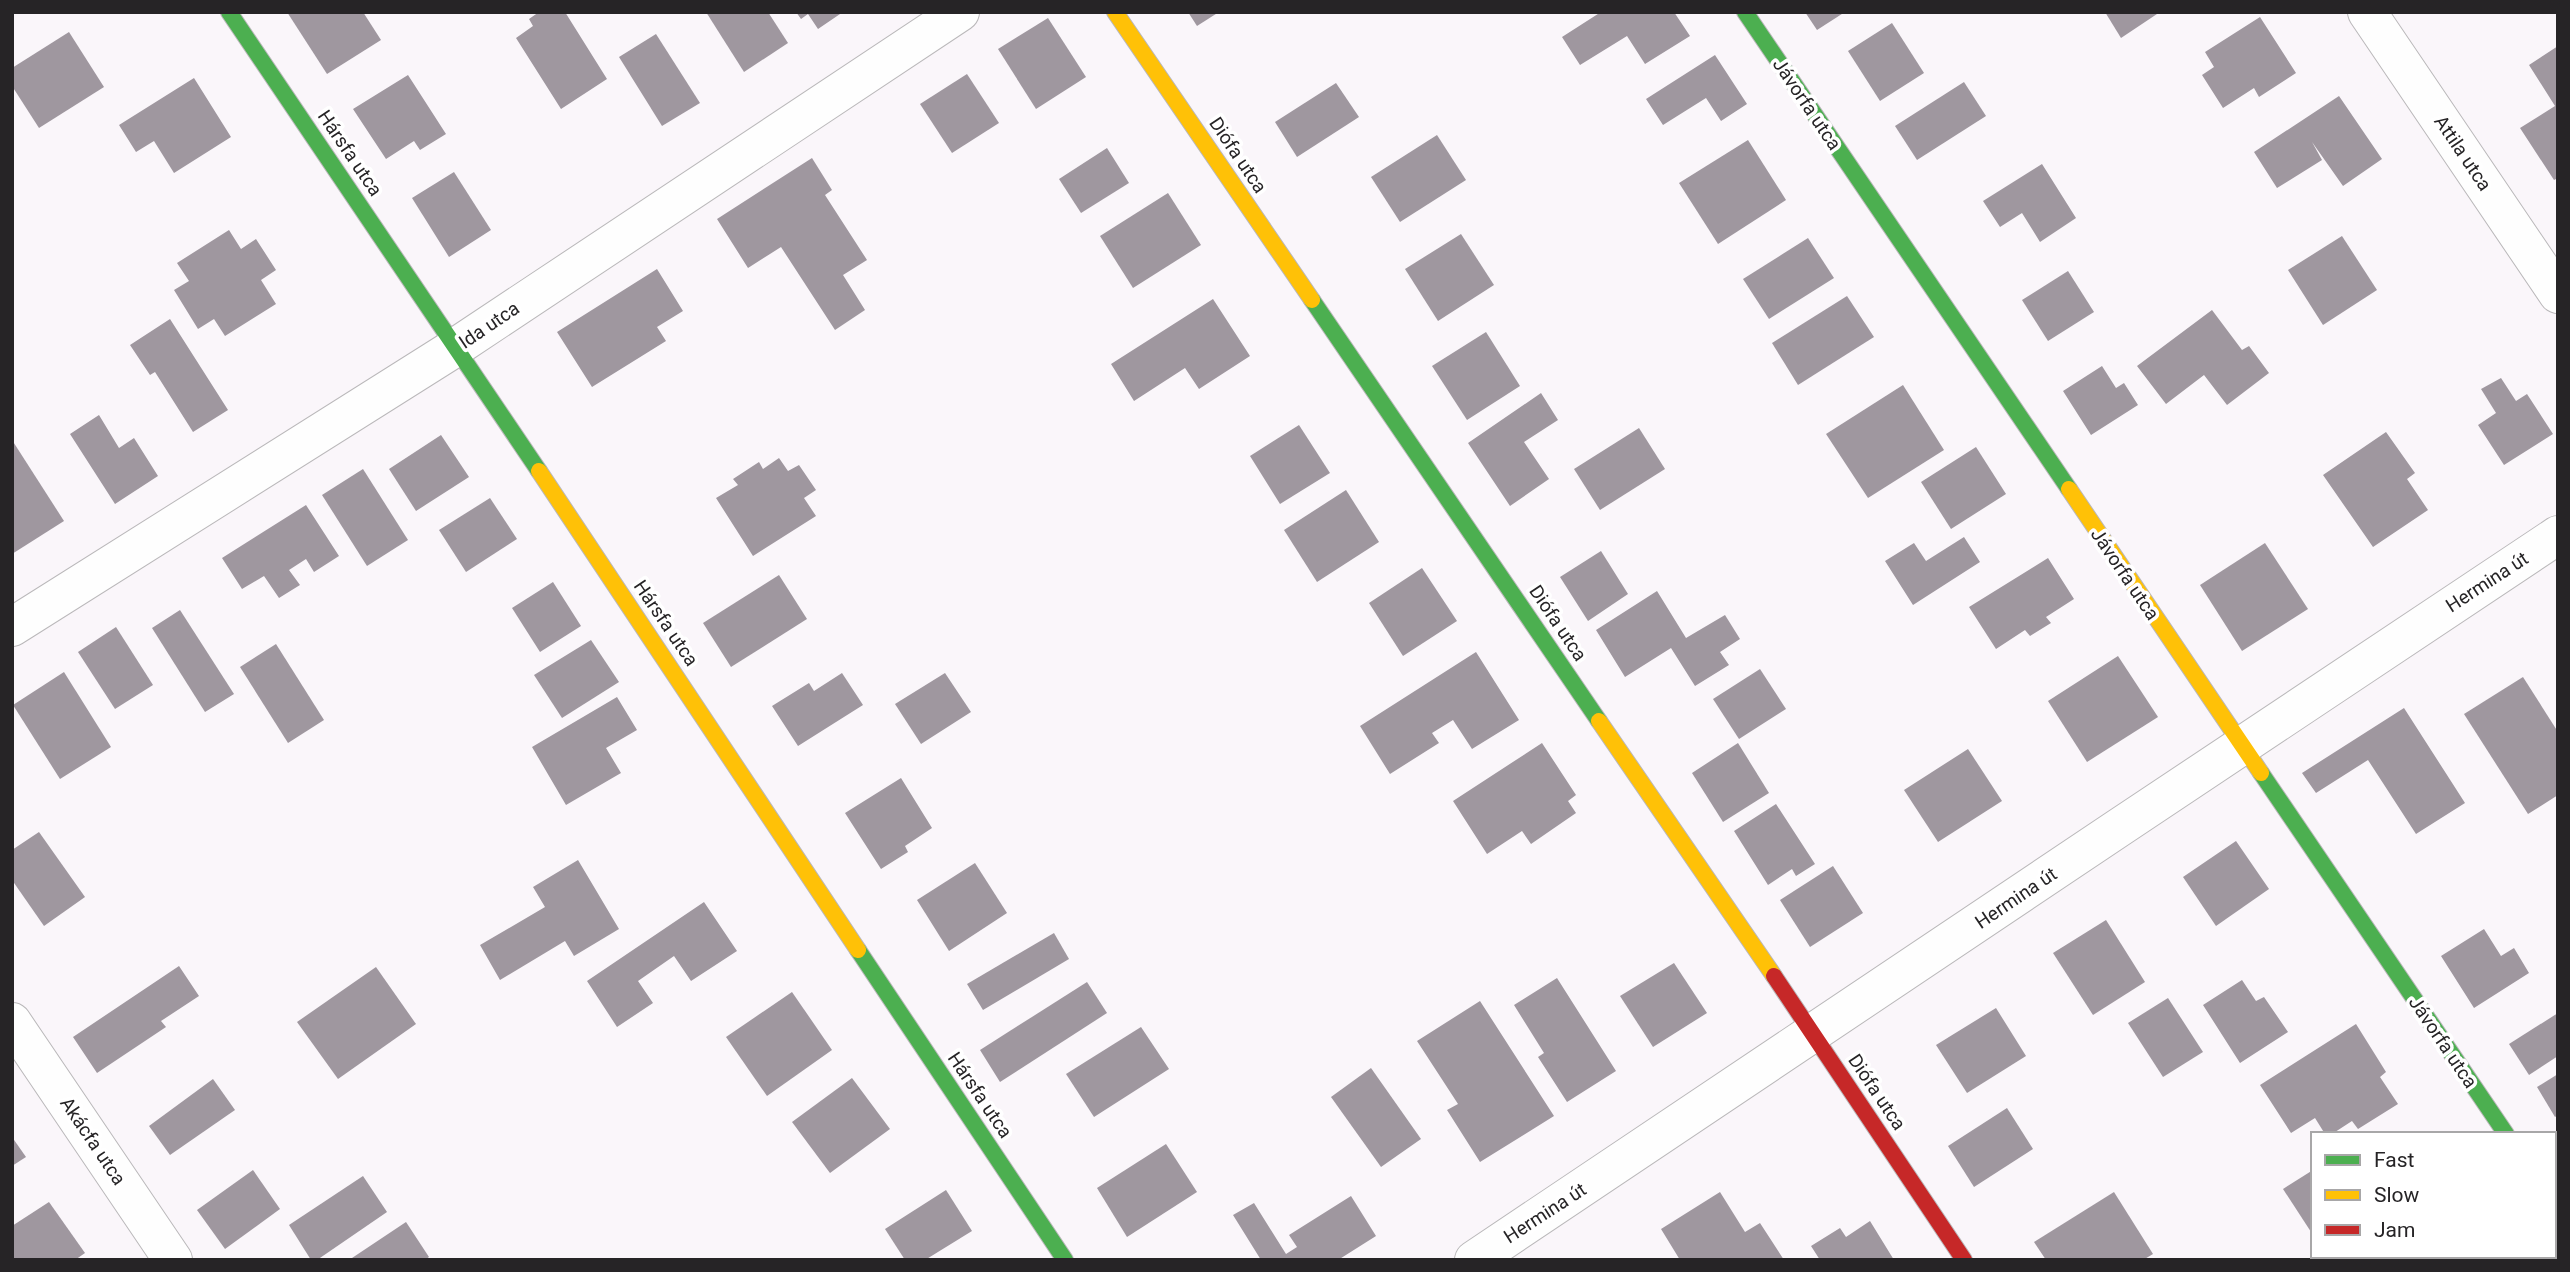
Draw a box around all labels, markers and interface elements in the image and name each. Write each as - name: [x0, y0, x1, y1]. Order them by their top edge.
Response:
- street label: Jávorfa utca: [1768, 54, 1846, 154]
- street label: Hársfa utca: [313, 106, 387, 200]
- street label: Attila utca: [2429, 111, 2497, 195]
- street label: Diófa utca: [1204, 113, 1272, 197]
- street label: Ida utca: [454, 296, 524, 354]
- street label: Jávorfa utca: [2086, 524, 2164, 624]
- street label: Hermina út: [2441, 547, 2533, 617]
- street label: Hársfa utca: [629, 576, 703, 670]
- street label: Diófa utca: [1524, 581, 1592, 665]
- street label: Hermina út: [1971, 862, 2061, 934]
- street label: Jávorfa utca: [2404, 992, 2482, 1092]
- street label: Hársfa utca: [943, 1048, 1017, 1142]
- street label: Diófa utca: [1843, 1050, 1911, 1134]
- street label: Akácfa utca: [55, 1093, 131, 1189]
- legend: [2311, 1132, 2556, 1258]
- text: Fast: [2374, 1148, 2415, 1172]
- street label: Hermina út: [1499, 1178, 1591, 1248]
- text: Slow: [2374, 1183, 2420, 1207]
- text: Jam: [2374, 1218, 2415, 1242]

